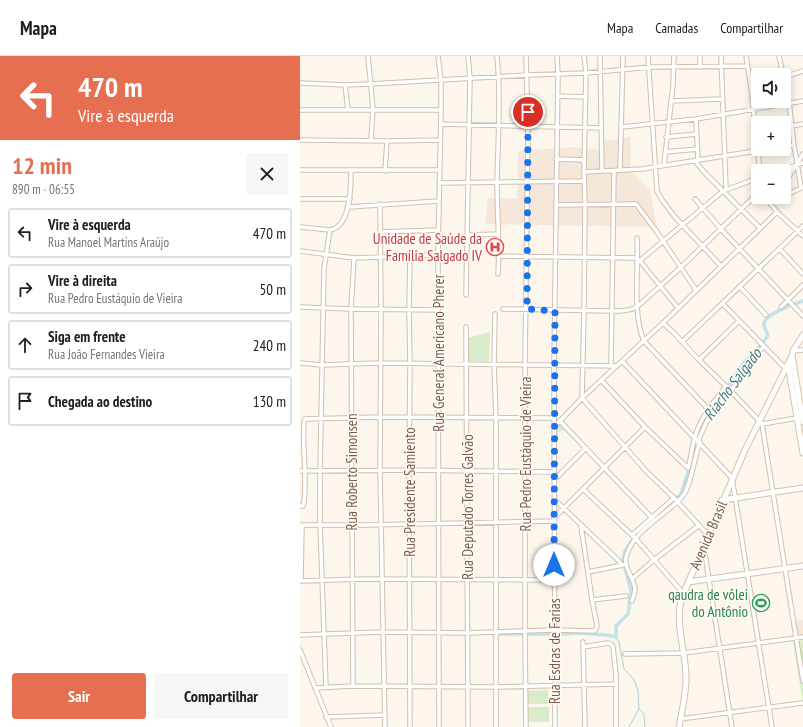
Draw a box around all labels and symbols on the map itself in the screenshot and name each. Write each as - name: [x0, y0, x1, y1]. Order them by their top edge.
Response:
- pin: [511, 95, 545, 129]
- place label: Unidade de Saúde da Família Salgado IV: [373, 229, 482, 265]
- hospital icon: Unidade de Saúde da Família Salgado IV: [485, 237, 505, 257]
- street label: Rua General Americano Pherer: [429, 273, 448, 432]
- water label: Riacho Salgado: [699, 343, 766, 424]
- street label: Rua Pedro Eustáquio de Vieira: [516, 377, 535, 532]
- street label: Rua Roberto Simonsen: [342, 413, 361, 531]
- street label: Rua Presidente Samiento: [400, 427, 419, 557]
- street label: Rua Deputado Torres Galvão: [458, 434, 477, 580]
- street label: Avenida Brasil: [685, 497, 731, 572]
- position arrow: [533, 544, 575, 586]
- place label: qaudra de vôlei do Antônio: [668, 585, 748, 621]
- sports icon: qaudra de vôlei do Antônio: [751, 593, 771, 613]
- street label: Rua Esdras de Farias: [545, 598, 564, 704]

